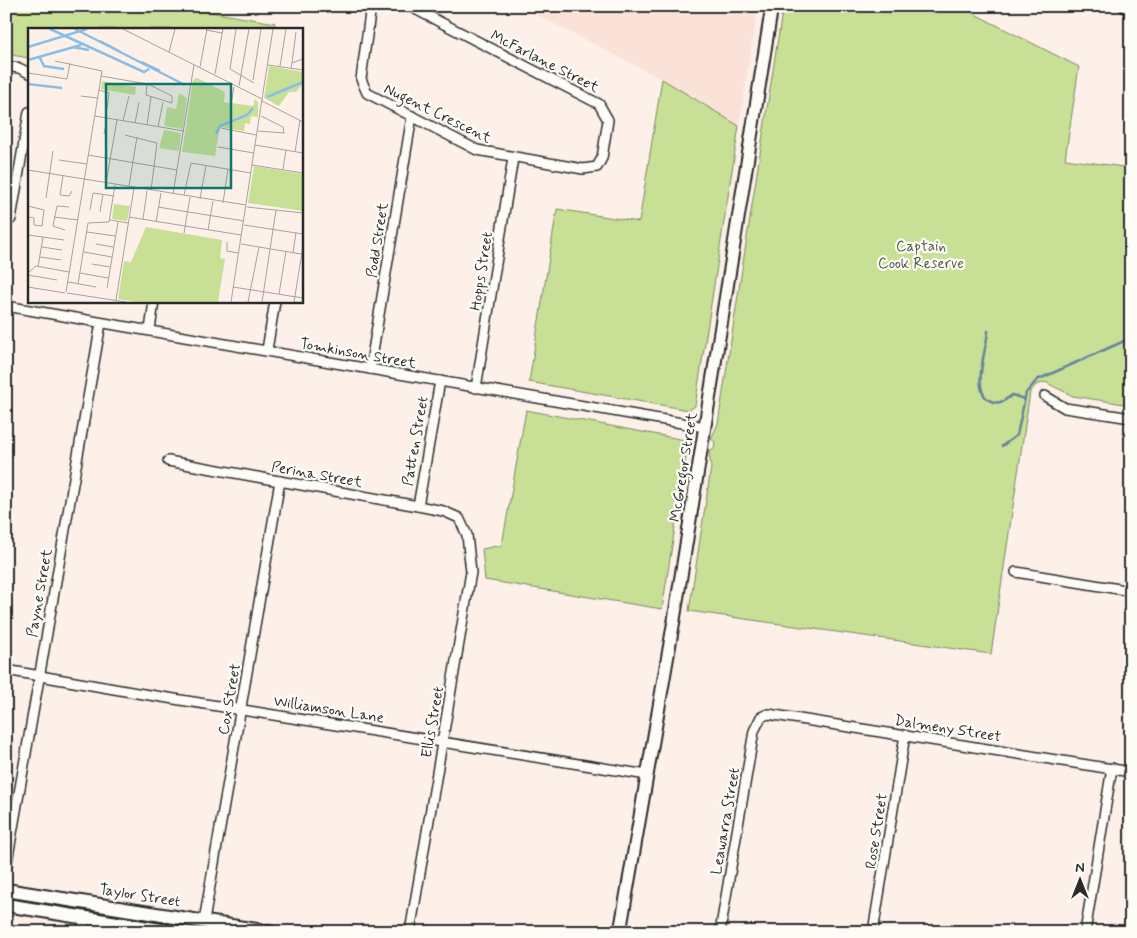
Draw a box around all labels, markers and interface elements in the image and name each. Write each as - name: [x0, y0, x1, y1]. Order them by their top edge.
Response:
- street label: McFarlane Street: [487, 26, 602, 98]
- inset map: [28, 28, 302, 302]
- street label: Nugent Crescent: [380, 79, 495, 150]
- street label: Podd Street: [362, 201, 394, 279]
- street label: Hopps Street: [466, 230, 498, 312]
- park label: Captain Cook Reserve: [878, 237, 964, 274]
- street label: Tomkinson Street: [298, 334, 418, 374]
- street label: Patten Street: [398, 394, 434, 488]
- street label: McGregor Street: [665, 411, 704, 523]
- street label: Perina Street: [270, 457, 364, 493]
- street label: Payne Street: [22, 547, 58, 639]
- street label: Cox Street: [214, 662, 246, 737]
- street label: Ellis Street: [417, 684, 449, 759]
- street label: Williamson Lane: [272, 691, 386, 729]
- street label: Dalmeny Street: [893, 711, 1003, 747]
- street label: Leawarra Street: [707, 766, 745, 876]
- street label: Rose Street: [861, 792, 893, 870]
- north arrow: [1054, 856, 1104, 906]
- text: N: [1075, 859, 1085, 877]
- street label: Taylor Street: [98, 880, 182, 912]

